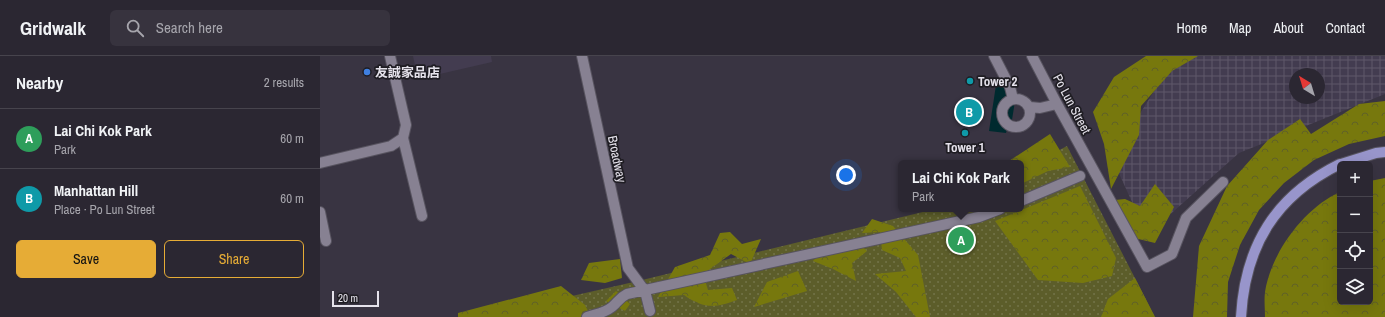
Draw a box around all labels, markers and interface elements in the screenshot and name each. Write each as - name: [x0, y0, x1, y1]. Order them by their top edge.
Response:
- search box: [110, 10, 390, 46]
- text: Gridwalk: [20, 15, 86, 41]
- icon: search: [124, 17, 146, 39]
- text: Search here: [156, 17, 223, 38]
- text: Home: [1176, 19, 1207, 37]
- text: Map: [1229, 19, 1251, 37]
- text: About: [1273, 19, 1303, 37]
- text: Contact: [1325, 19, 1365, 37]
- place label: 友誠家品店: [375, 64, 440, 81]
- marker: 友誠家品店: [362, 67, 372, 77]
- north arrow: [1289, 68, 1325, 104]
- text: Nearby: [16, 71, 63, 94]
- street label: Po Lun Street: [1049, 71, 1095, 137]
- place label: Tower 2: [978, 73, 1018, 90]
- text: 2 results: [264, 74, 304, 91]
- marker: Tower 2: [965, 76, 975, 86]
- pin: B: [956, 97, 982, 127]
- text: Lai Chi Kok Park: [54, 120, 152, 141]
- marker: Tower 1: [960, 128, 970, 138]
- text: A: [25, 130, 33, 147]
- text: 60 m: [280, 130, 304, 147]
- street label: Broadway: [604, 134, 630, 185]
- place label: Tower 1: [945, 139, 985, 156]
- text: Park: [54, 141, 76, 158]
- popup: [898, 160, 1024, 212]
- map controls: [1337, 161, 1373, 305]
- button: +: [1337, 161, 1373, 197]
- your location: [836, 165, 856, 185]
- text: Lai Chi Kok Park: [912, 167, 1010, 188]
- text: Manhattan Hill: [54, 180, 138, 201]
- text: Park: [912, 188, 934, 205]
- text: B: [25, 190, 33, 207]
- text: 60 m: [280, 190, 304, 207]
- button: −: [1337, 197, 1373, 233]
- text: Place · Po Lun Street: [54, 201, 155, 218]
- pin: A: [948, 225, 974, 255]
- button: locate: [1337, 233, 1373, 269]
- button: Save: [16, 240, 156, 278]
- button: Share: [164, 240, 304, 278]
- button: layers: [1337, 269, 1373, 305]
- scale bar: [332, 289, 379, 308]
- text: 20 m: [338, 291, 358, 305]

